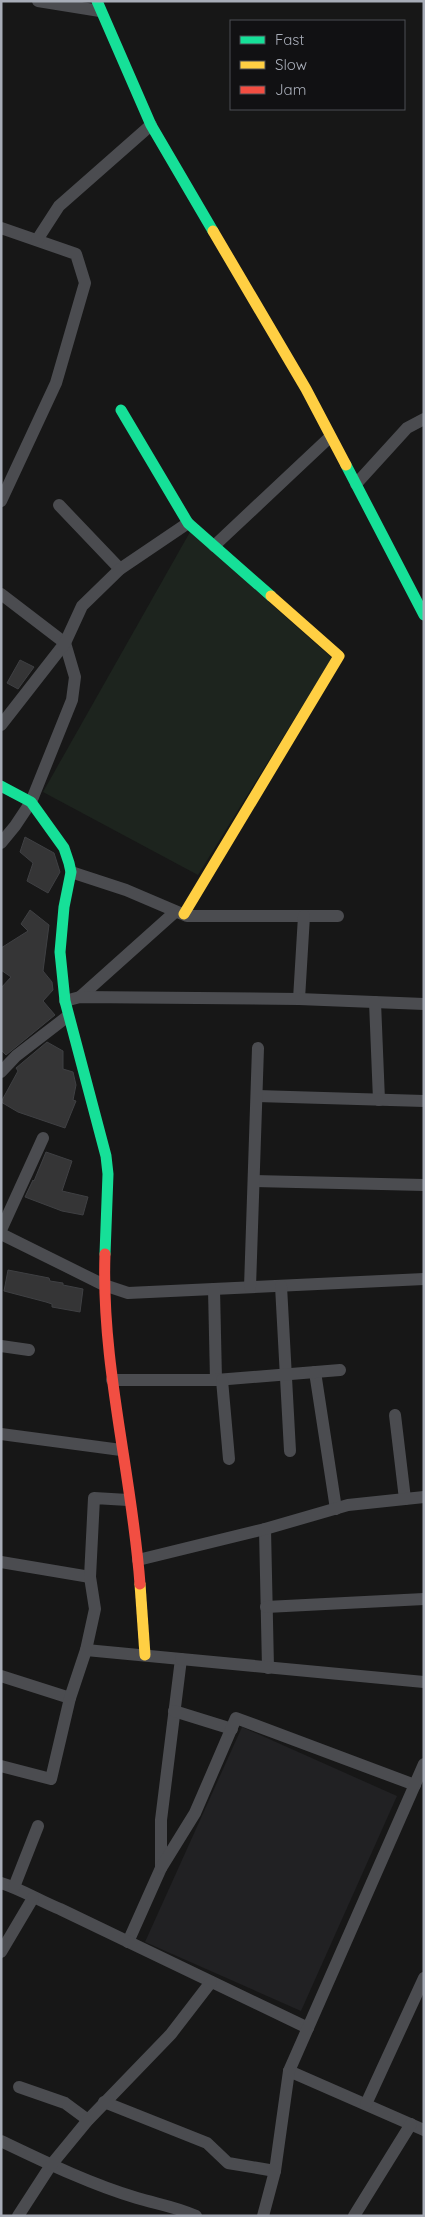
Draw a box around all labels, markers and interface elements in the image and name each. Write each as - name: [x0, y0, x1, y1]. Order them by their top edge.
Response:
- legend: [230, 20, 405, 110]
- text: Fast: [275, 30, 304, 49]
- text: Slow: [275, 55, 307, 74]
- text: Jam: [275, 80, 306, 99]

